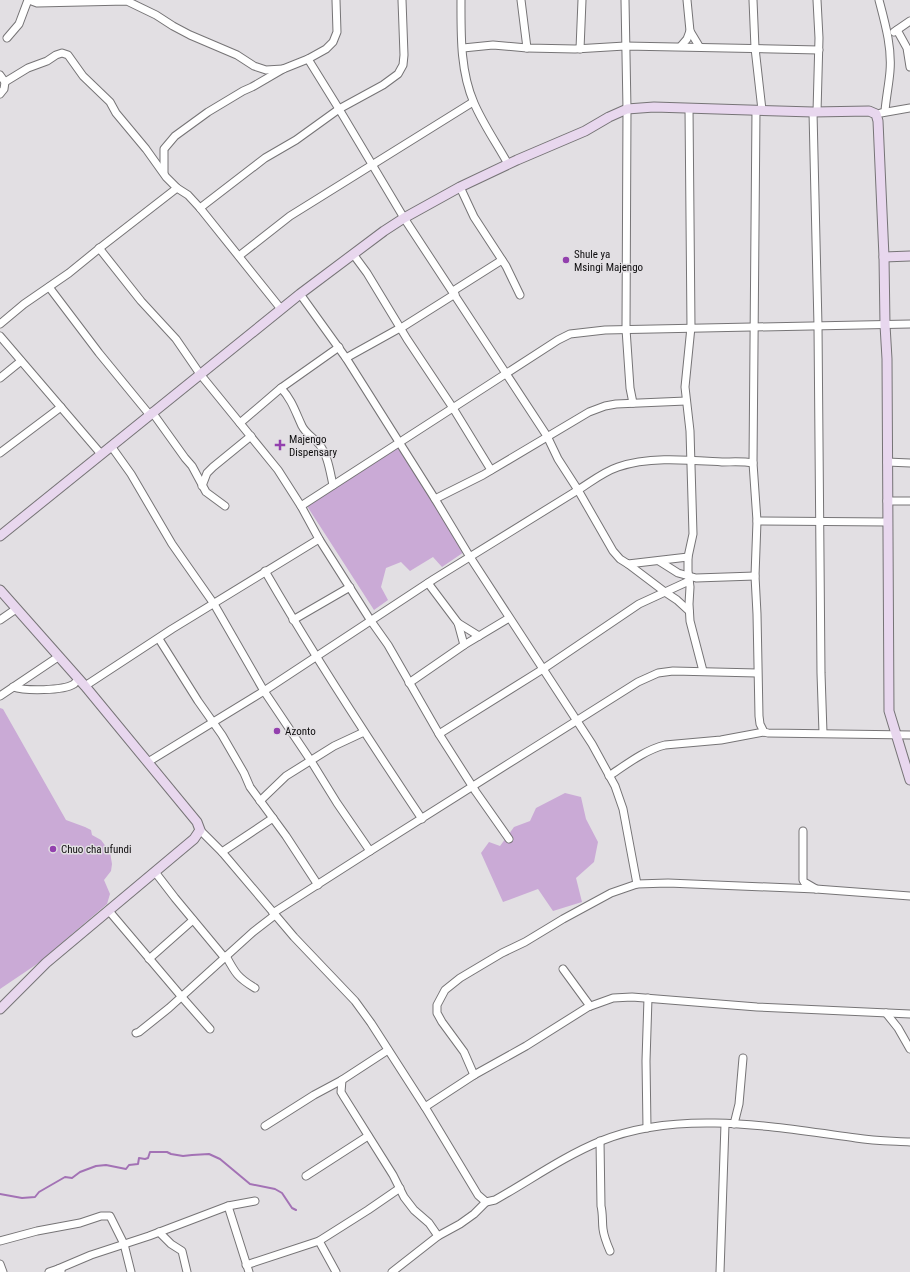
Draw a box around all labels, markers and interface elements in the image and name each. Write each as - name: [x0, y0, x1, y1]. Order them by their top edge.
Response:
- place label: Shule ya Msingi Majengo: [574, 248, 644, 274]
- marker: Shule ya Msingi Majengo: [561, 255, 571, 265]
- place label: Majengo Dispensary: [289, 433, 337, 459]
- marker: Majengo Dispensary: [274, 439, 286, 451]
- place label: Azonto: [285, 725, 316, 738]
- marker: Azonto: [272, 726, 282, 736]
- place label: Chuo cha ufundi: [61, 843, 132, 856]
- marker: Chuo cha ufundi: [48, 844, 58, 854]

